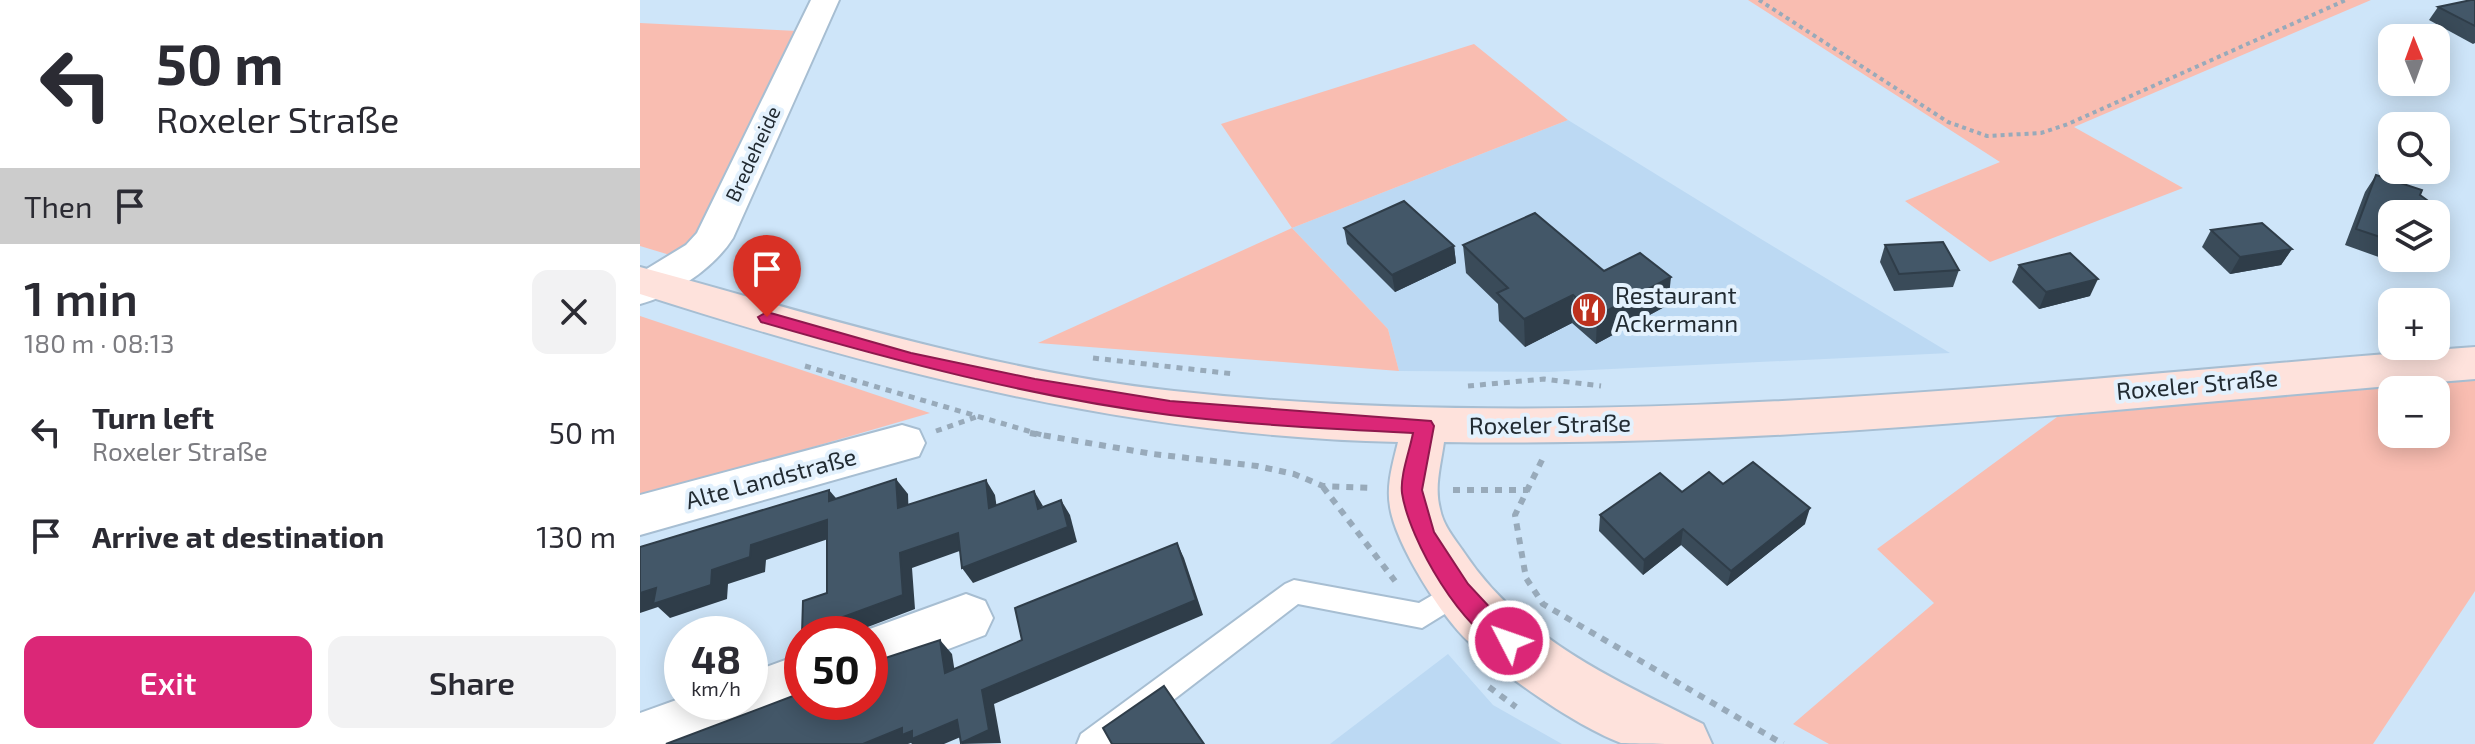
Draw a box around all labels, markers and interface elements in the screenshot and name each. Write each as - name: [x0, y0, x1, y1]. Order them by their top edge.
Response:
- north arrow: [2378, 24, 2450, 96]
- map controls: [2378, 24, 2450, 448]
- text: 50 m: [156, 29, 284, 96]
- icon: left: [24, 32, 128, 136]
- text: Roxeler Straße: [156, 97, 399, 140]
- street label: Bredeheide: [720, 102, 785, 205]
- button: search: [2378, 112, 2450, 184]
- icon: arrive: [108, 184, 152, 228]
- text: Then: [24, 188, 92, 224]
- button: layers: [2378, 200, 2450, 272]
- pin: [733, 235, 801, 317]
- icon: arrive: [745, 247, 789, 291]
- text: 1 min: [24, 268, 138, 326]
- button: close: [532, 270, 616, 354]
- place label: Restaurant Ackermann: [1615, 280, 1738, 337]
- button: +: [2378, 288, 2450, 360]
- restaurant icon: Restaurant Ackermann: [1570, 291, 1608, 329]
- text: 180 m · 08:13: [24, 327, 175, 358]
- street label: Roxeler Straße: [2115, 362, 2279, 405]
- button: −: [2378, 376, 2450, 448]
- text: Turn left: [92, 399, 214, 435]
- street label: Roxeler Straße: [1469, 408, 1631, 439]
- icon: left: [24, 410, 68, 454]
- text: 50 m: [549, 414, 616, 450]
- text: Roxeler Straße: [92, 435, 268, 466]
- street label: Alte Landstraße: [682, 441, 859, 514]
- icon: arrive: [24, 514, 68, 558]
- text: Arrive at destination: [92, 518, 384, 554]
- text: 130 m: [536, 518, 616, 554]
- position arrow: [1467, 599, 1551, 683]
- speed limit sign: 50: [784, 616, 888, 720]
- text: 48: [691, 634, 741, 682]
- button: Exit: [24, 636, 312, 728]
- button: Share: [328, 636, 616, 728]
- text: km/h: [691, 676, 741, 700]

